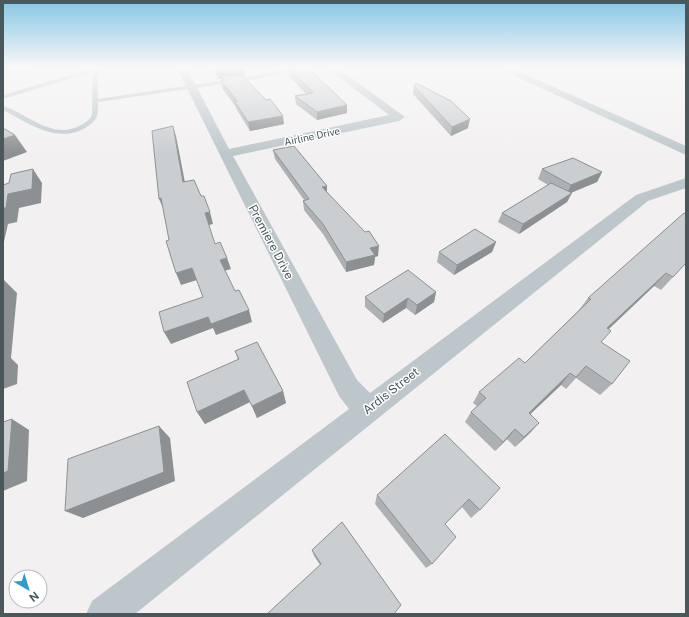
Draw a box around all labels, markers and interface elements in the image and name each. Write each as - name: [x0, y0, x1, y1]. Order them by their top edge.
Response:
- street label: Airline Drive: [283, 124, 341, 148]
- street label: Premiere Drive: [246, 202, 297, 282]
- street label: Ardis Street: [360, 365, 422, 417]
- north arrow: [8, 569, 48, 609]
- text: N: [27, 590, 41, 604]

